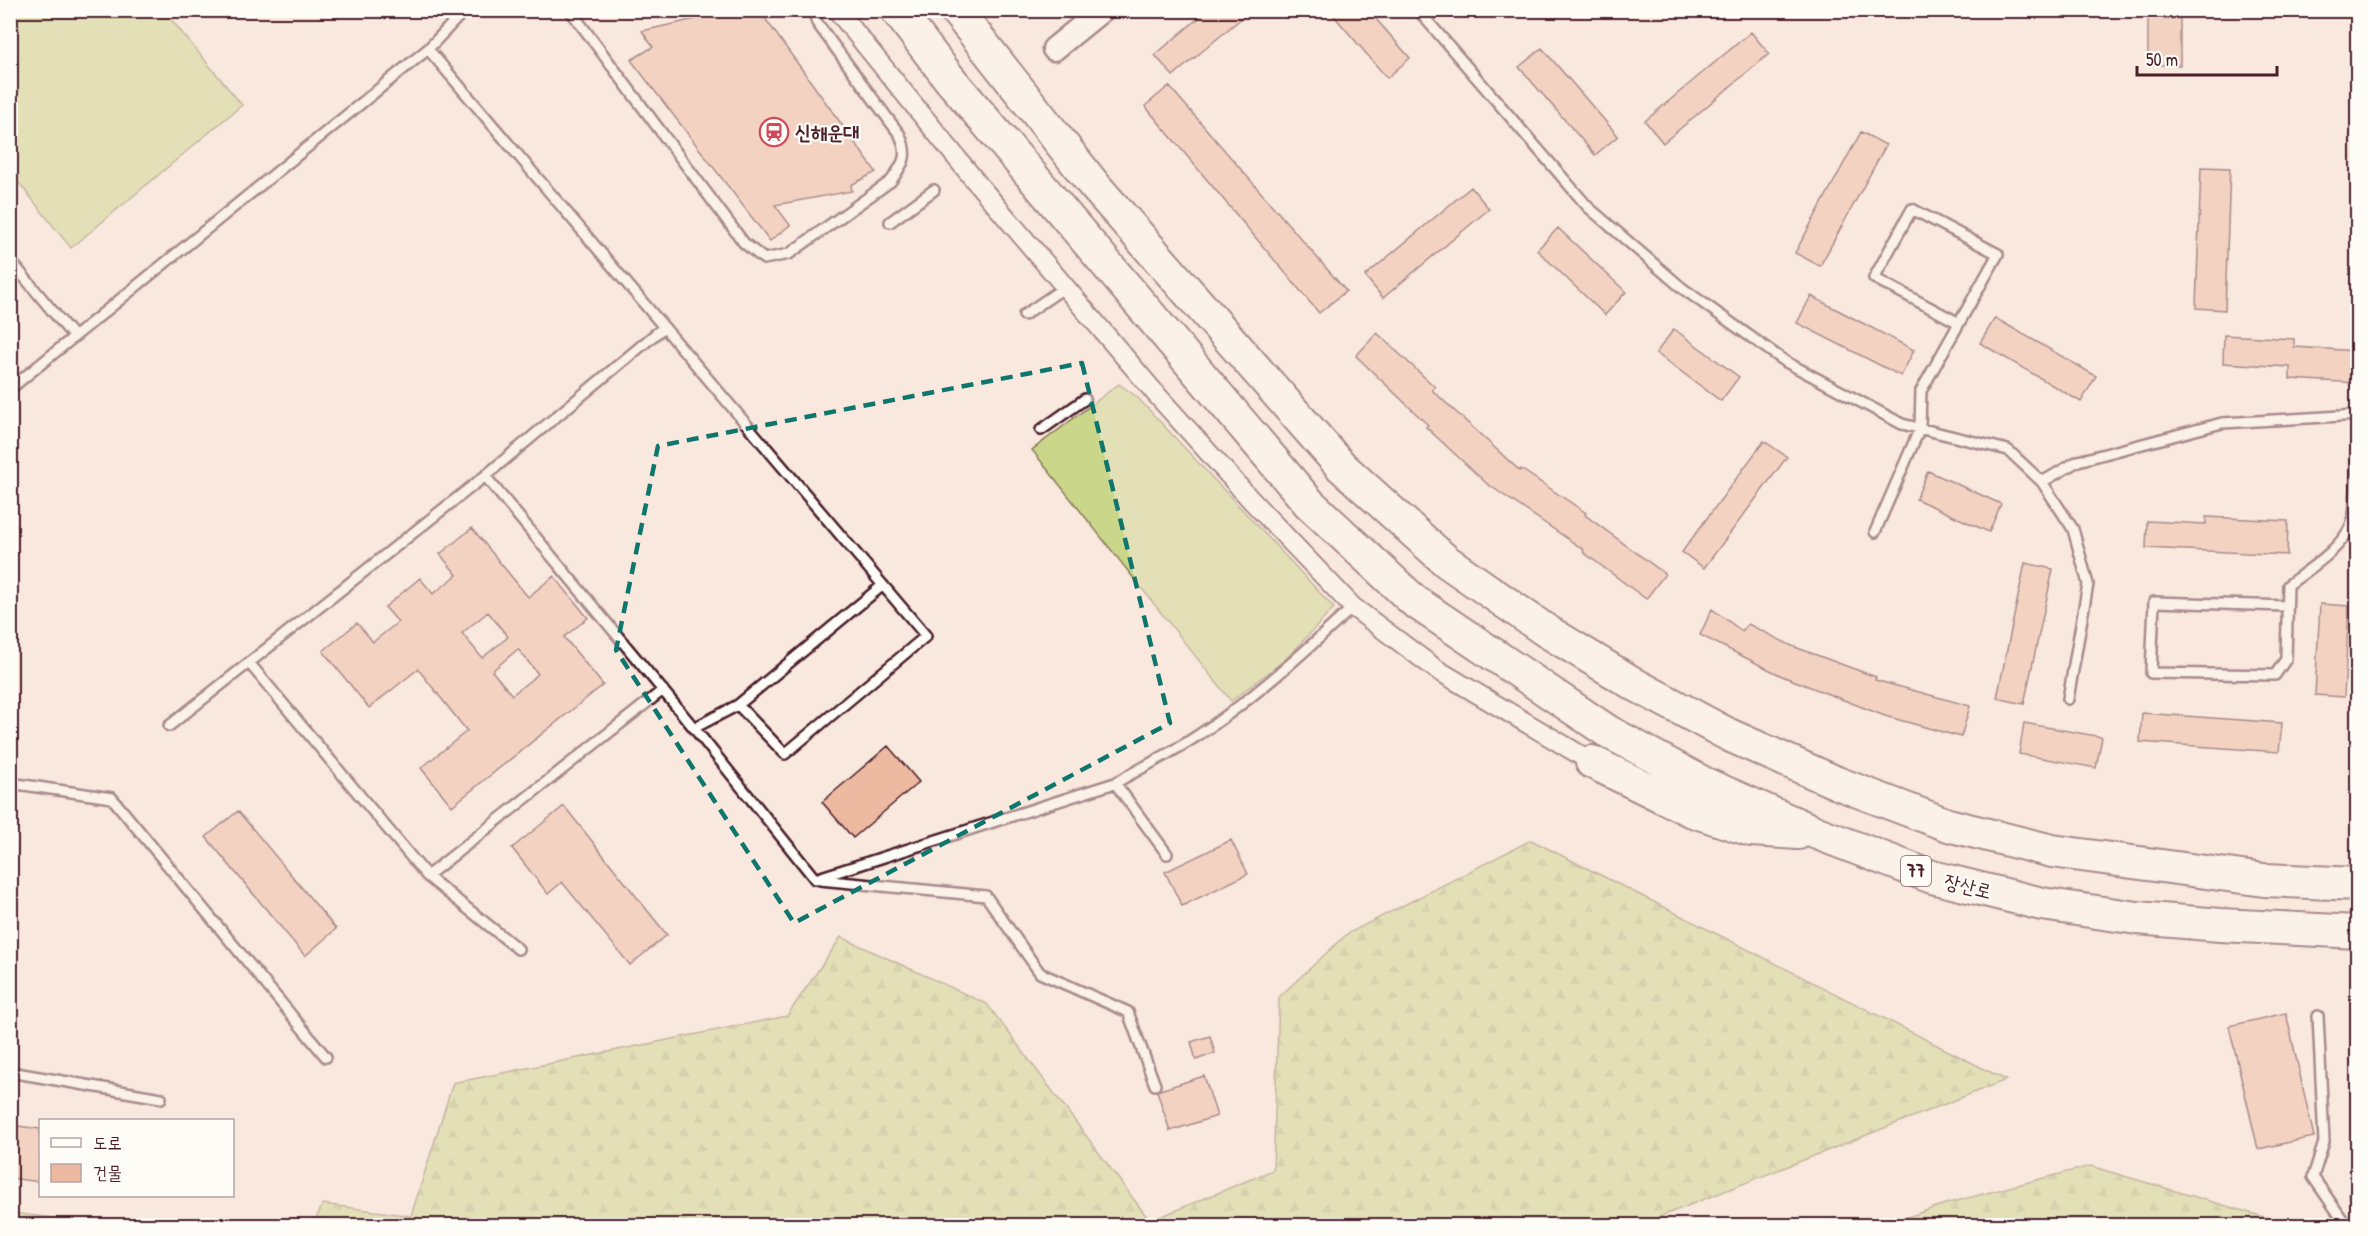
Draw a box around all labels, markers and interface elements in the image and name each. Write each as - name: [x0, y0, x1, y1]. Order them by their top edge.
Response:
- scale bar: [2137, 39, 2276, 77]
- text: 50 m: [2146, 47, 2178, 72]
- station icon: 신해운대: [758, 116, 790, 148]
- place label: 신해운대: [795, 118, 859, 145]
- road number: 77: [1901, 856, 1931, 886]
- street label: 장산로: [1941, 867, 1995, 904]
- legend: [39, 1119, 234, 1197]
- text: 도로: [93, 1130, 122, 1155]
- text: 건물: [93, 1160, 122, 1185]

